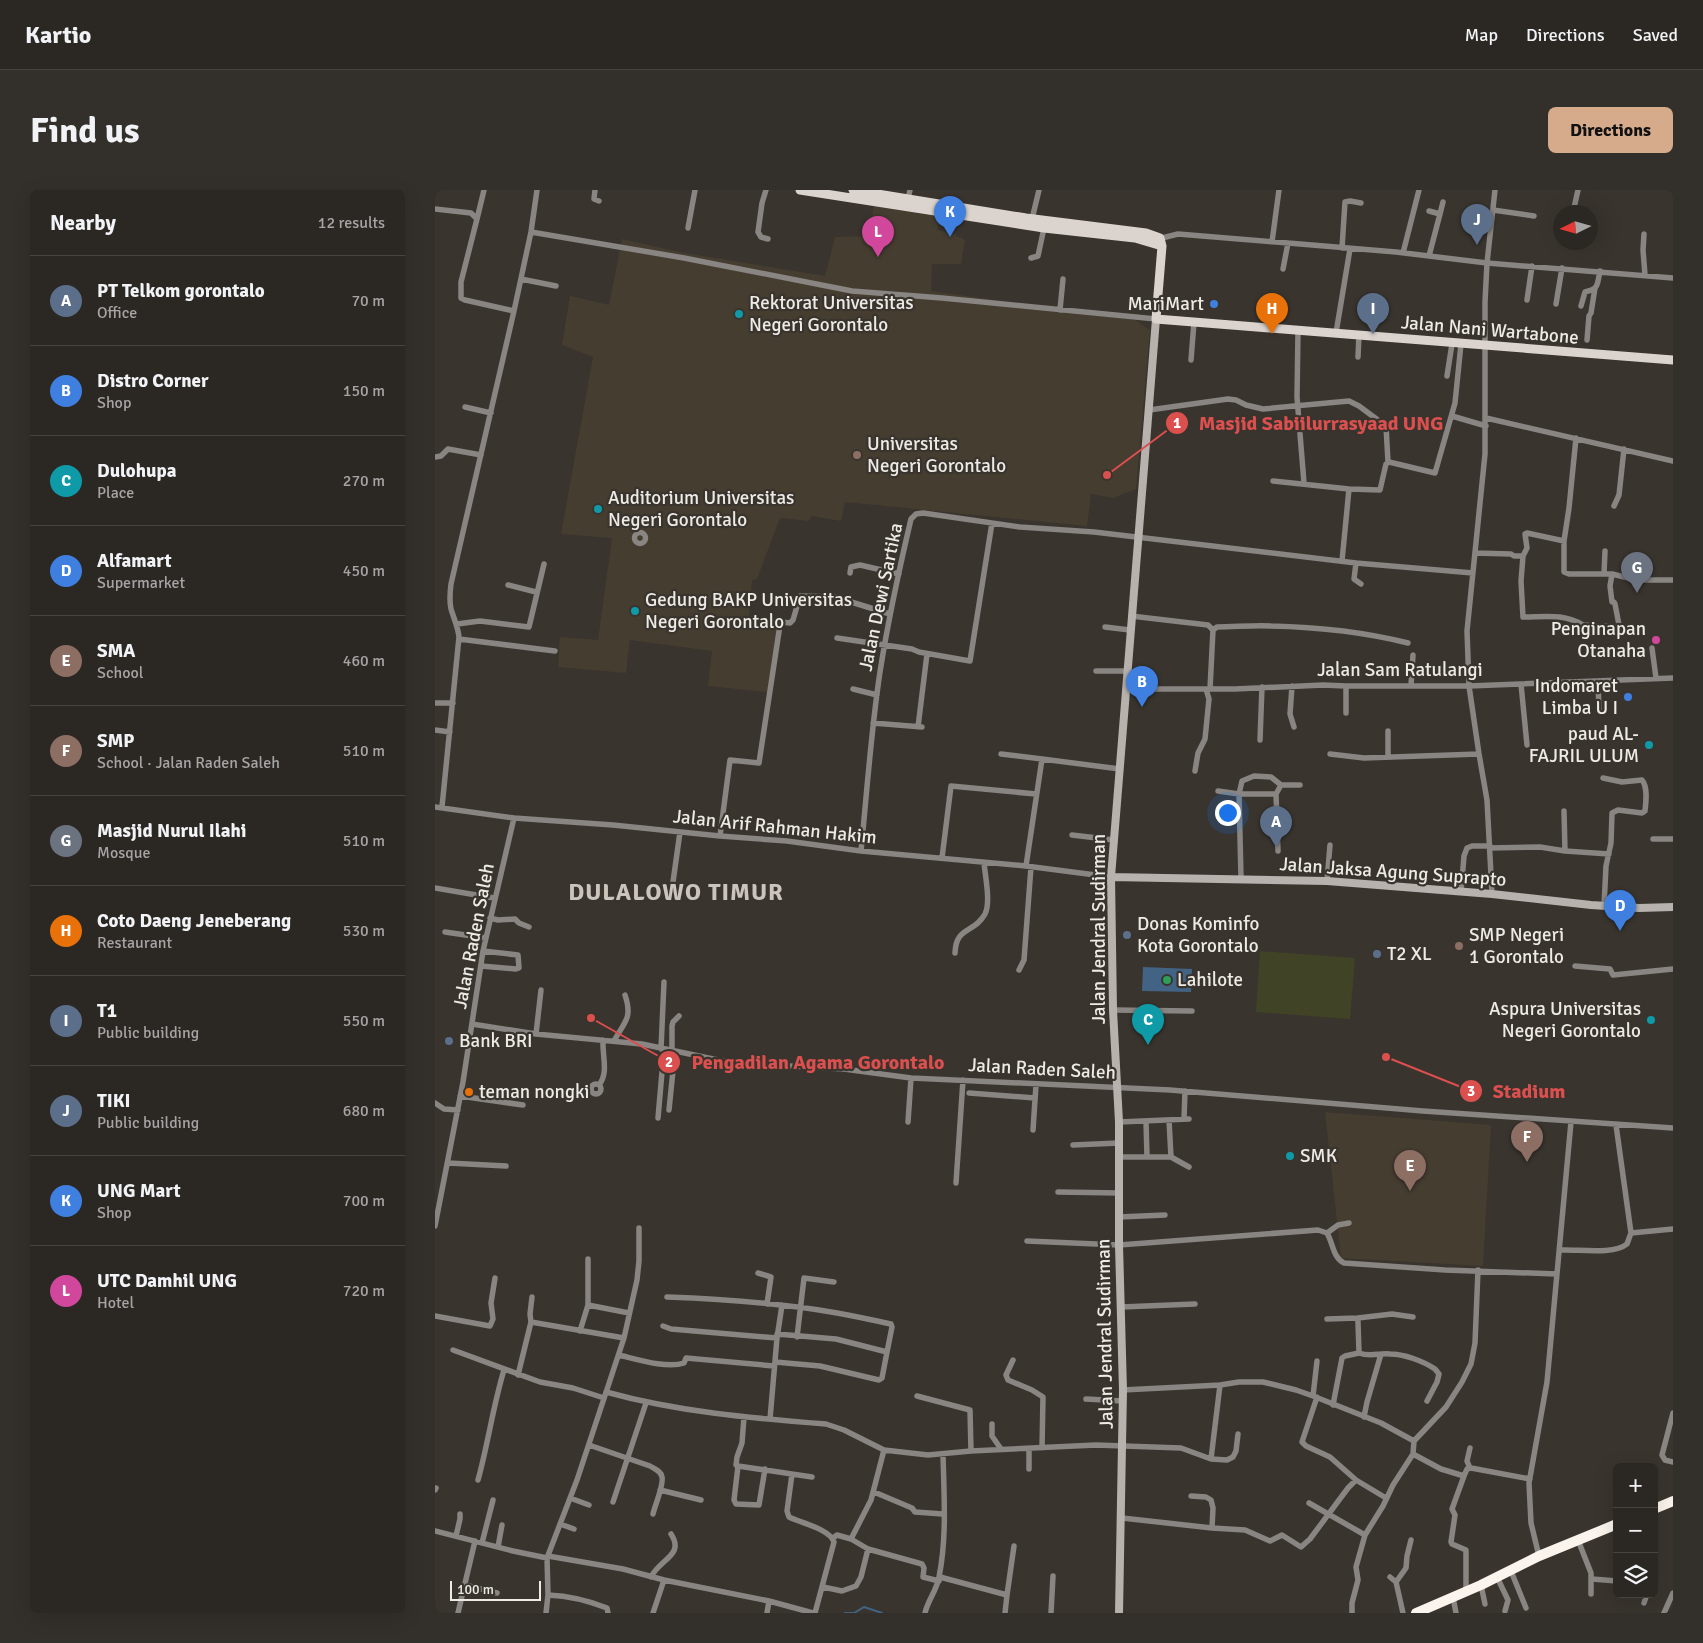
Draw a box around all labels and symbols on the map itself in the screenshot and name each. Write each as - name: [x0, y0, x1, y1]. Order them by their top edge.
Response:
- pin: K: [934, 196, 966, 237]
- pin: J: [1461, 204, 1493, 245]
- north arrow: [1553, 205, 1598, 250]
- pin: L: [862, 216, 894, 257]
- place label: Rektorat Universitas Negeri Gorontalo: [749, 291, 914, 337]
- place label: MariMart: [1128, 292, 1204, 316]
- pin: H: [1256, 293, 1288, 334]
- pin: I: [1357, 293, 1389, 334]
- marker: MariMart: [1208, 298, 1220, 310]
- marker: Rektorat Universitas Negeri Gorontalo: [733, 308, 745, 320]
- street label: Jalan Nani Wartabone: [1400, 310, 1580, 350]
- callout: Masjid Sabiilurrasyaad UNG: [1164, 405, 1454, 440]
- text: Masjid Sabiilurrasyaad UNG: [1199, 411, 1443, 436]
- text: 1: [1173, 414, 1181, 432]
- place label: Universitas Negeri Gorontalo: [867, 432, 1006, 478]
- marker: Universitas Negeri Gorontalo: [851, 449, 863, 461]
- place label: Auditorium Universitas Negeri Gorontalo: [608, 486, 794, 532]
- marker: Auditorium Universitas Negeri Gorontalo: [592, 503, 604, 515]
- street label: Jalan Dewi Sartika: [854, 521, 908, 673]
- pin: G: [1621, 552, 1653, 593]
- place label: Gedung BAKP Universitas Negeri Gorontalo: [645, 588, 852, 634]
- marker: Gedung BAKP Universitas Negeri Gorontalo: [629, 605, 641, 617]
- place label: Penginapan Otanaha: [1551, 617, 1646, 663]
- marker: Penginapan Otanaha: [1650, 634, 1662, 646]
- street label: Jalan Sam Ratulangi: [1317, 658, 1483, 682]
- pin: B: [1126, 666, 1158, 707]
- place label: Indomaret Limba U I: [1535, 674, 1618, 720]
- marker: Indomaret Limba U I: [1622, 691, 1634, 703]
- place label: paud AL- FAJRIL ULUM: [1529, 722, 1639, 768]
- marker: paud AL- FAJRIL ULUM: [1643, 739, 1655, 751]
- your location: [1215, 800, 1241, 826]
- street label: Jalan Arif Rahman Hakim: [672, 804, 878, 850]
- pin: A: [1260, 806, 1292, 847]
- street label: Jalan Jendral Sudirman: [1087, 834, 1111, 1024]
- street label: Jalan Jaksa Agung Suprapto: [1279, 852, 1507, 892]
- street label: Jalan Raden Saleh: [448, 861, 500, 1011]
- district label: DULALOWO TIMUR: [568, 877, 784, 907]
- pin: D: [1604, 890, 1636, 931]
- place label: Donas Kominfo Kota Gorontalo: [1137, 912, 1259, 958]
- place label: SMP Negeri 1 Gorontalo: [1469, 923, 1564, 969]
- marker: Donas Kominfo Kota Gorontalo: [1121, 929, 1133, 941]
- marker: SMP Negeri 1 Gorontalo: [1453, 940, 1465, 952]
- place label: T2 XL: [1387, 942, 1432, 966]
- marker: T2 XL: [1371, 948, 1383, 960]
- place label: Lahilote: [1177, 968, 1243, 992]
- marker: Lahilote: [1161, 974, 1173, 986]
- place label: Aspura Universitas Negeri Gorontalo: [1489, 997, 1641, 1043]
- pin: C: [1132, 1004, 1164, 1045]
- marker: Aspura Universitas Negeri Gorontalo: [1645, 1014, 1657, 1026]
- place label: Bank BRI: [459, 1029, 533, 1053]
- marker: Bank BRI: [443, 1035, 455, 1047]
- callout: Pengadilan Agama Gorontalo: [656, 1044, 954, 1079]
- text: Pengadilan Agama Gorontalo: [692, 1050, 944, 1075]
- text: 2: [665, 1053, 673, 1071]
- street label: Jalan Raden Saleh: [968, 1053, 1116, 1085]
- callout: Stadium: [1458, 1073, 1576, 1108]
- text: Stadium: [1493, 1079, 1565, 1104]
- place label: teman nongki: [479, 1080, 590, 1104]
- text: 3: [1467, 1082, 1475, 1100]
- marker: teman nongki: [463, 1086, 475, 1098]
- pin: F: [1511, 1121, 1543, 1162]
- place label: SMK: [1300, 1144, 1338, 1168]
- marker: SMK: [1284, 1150, 1296, 1162]
- pin: E: [1394, 1150, 1426, 1191]
- street label: Jalan Jendral Sudirman: [1091, 1239, 1119, 1429]
- scale bar: [450, 1578, 541, 1601]

